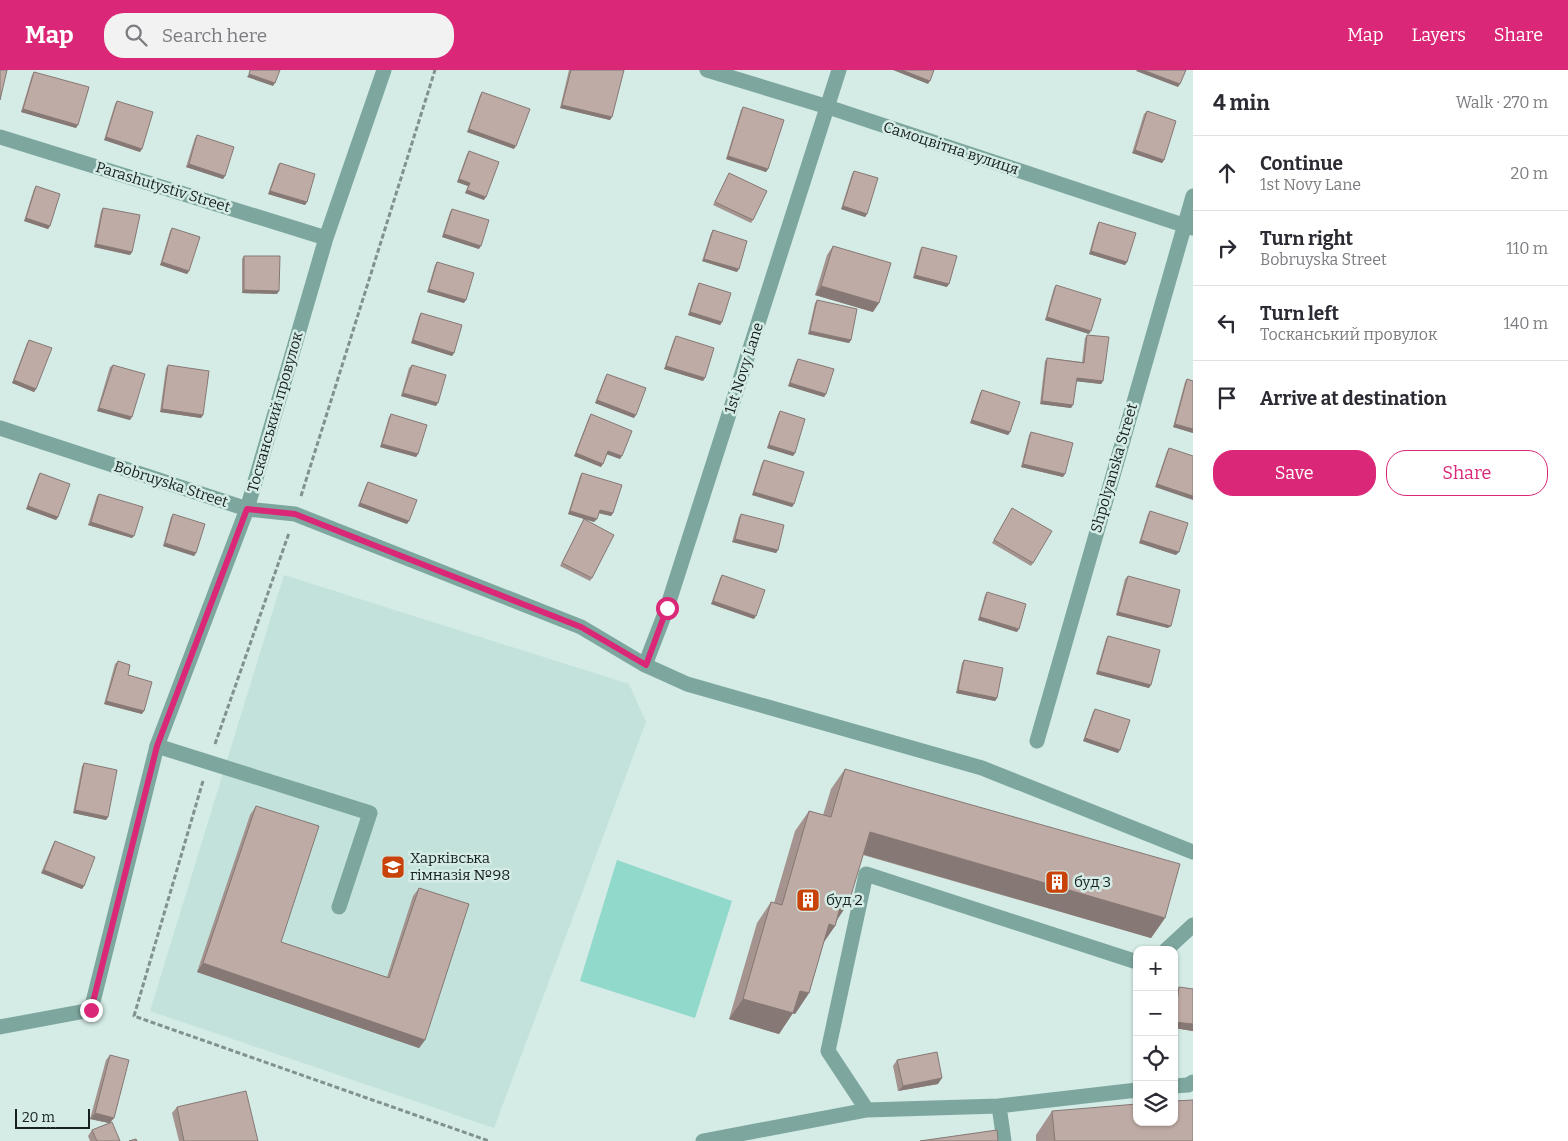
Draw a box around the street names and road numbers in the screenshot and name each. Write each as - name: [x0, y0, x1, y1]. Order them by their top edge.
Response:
- street label: Самоцвітна вулиця: [881, 118, 1021, 178]
- street label: Parashutystiv Street: [93, 158, 233, 216]
- street label: 1st Novy Lane: [721, 320, 767, 416]
- street label: Тосканський провулок: [243, 329, 307, 494]
- street label: Shpolyanska Street: [1087, 401, 1141, 535]
- street label: Bobruyska Street: [112, 457, 231, 511]

